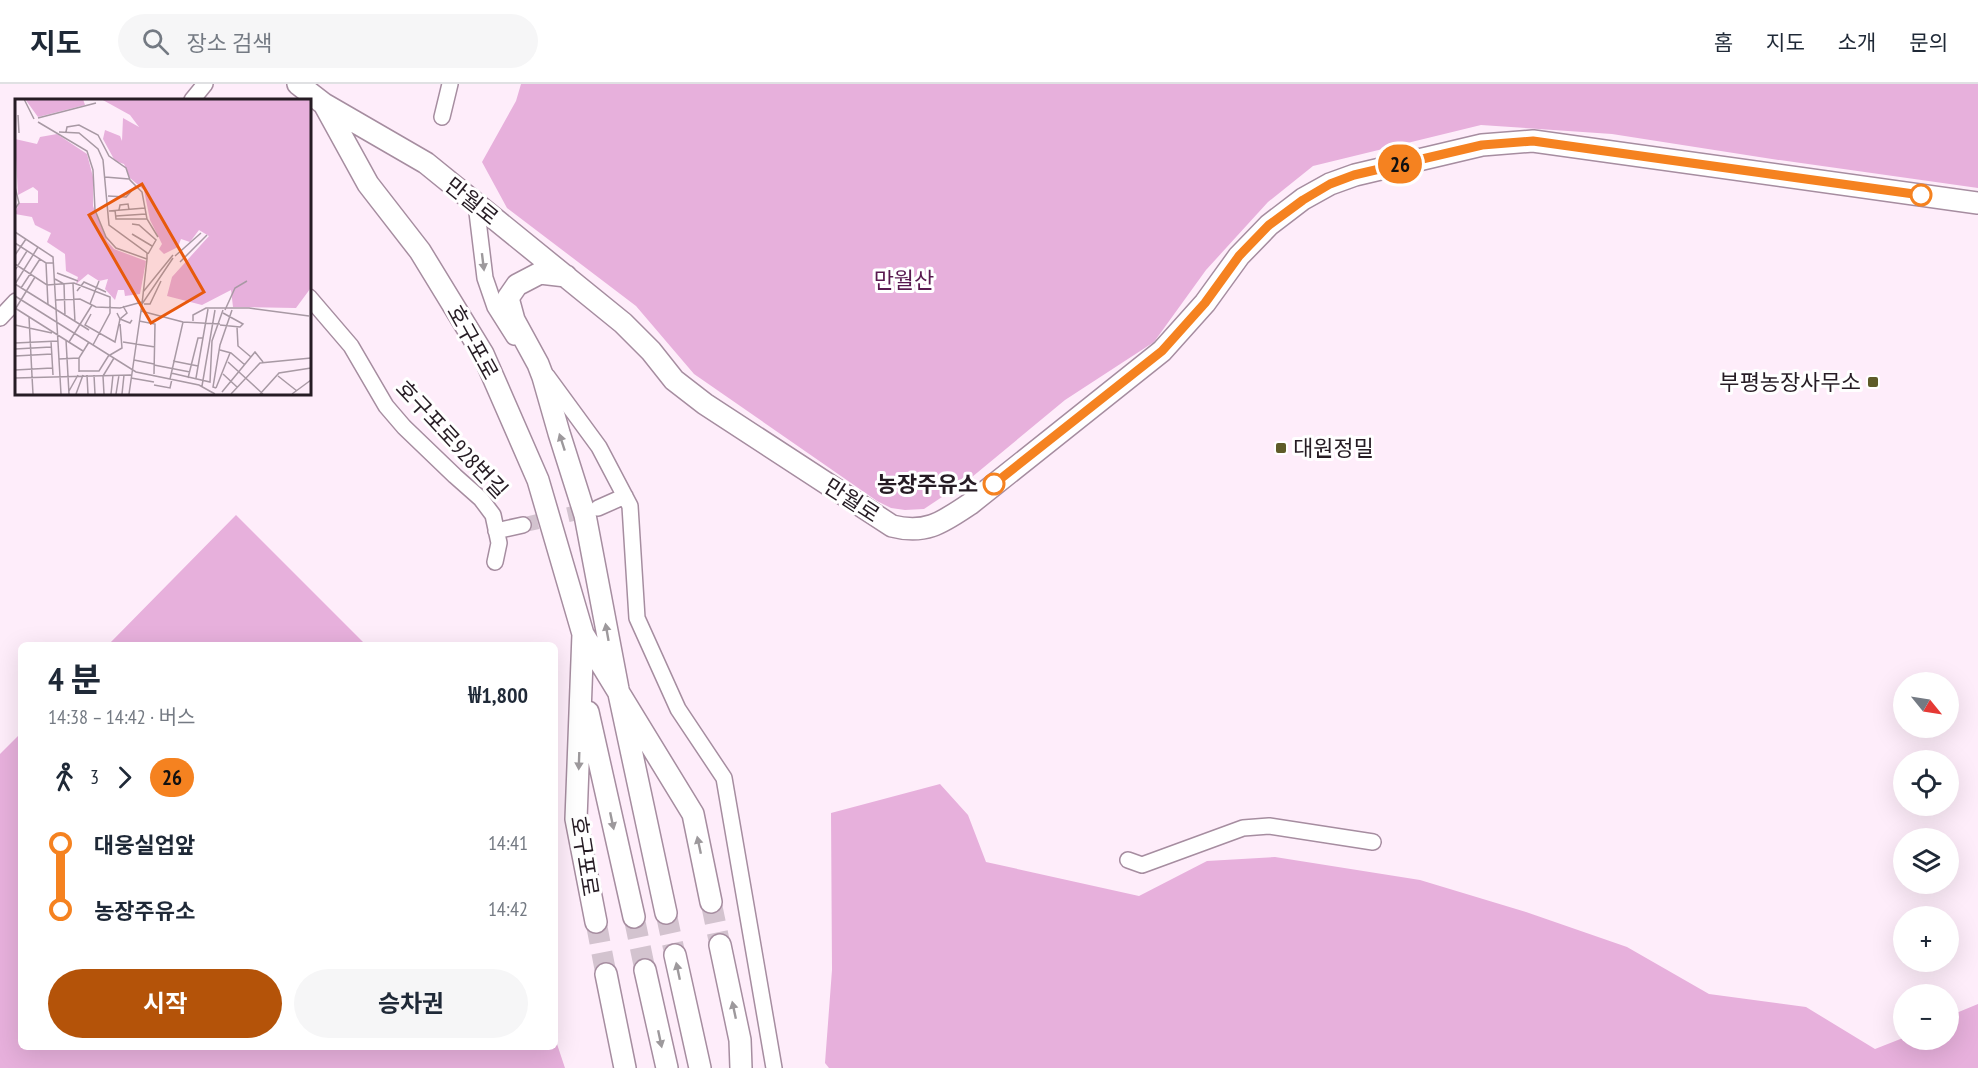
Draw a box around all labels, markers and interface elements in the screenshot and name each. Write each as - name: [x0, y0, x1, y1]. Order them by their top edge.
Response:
- search box: [118, 14, 538, 68]
- text: 지도: [30, 24, 82, 61]
- icon: search: [139, 25, 172, 58]
- text: 장소 검색: [187, 29, 272, 57]
- text: 홈: [1714, 29, 1733, 56]
- text: 지도: [1766, 29, 1805, 56]
- text: 소개: [1838, 29, 1876, 56]
- text: 문의: [1909, 29, 1948, 56]
- inset map: [15, 99, 310, 394]
- line badge: 26: [1373, 144, 1427, 184]
- text: 26: [1390, 151, 1410, 178]
- street label: 만월로: [440, 171, 504, 231]
- unlabelled marker: [1910, 184, 1932, 206]
- one-way arrow: [478, 253, 487, 272]
- park label: 만월산: [874, 266, 934, 294]
- street label: 호구포로: [441, 300, 505, 384]
- place label: 부평농장사무소: [1719, 368, 1861, 396]
- street label: 호구포로928번길: [390, 374, 514, 504]
- marker: 부평농장사무소: [1866, 375, 1880, 389]
- one-way arrow: [556, 433, 566, 451]
- place label: 대원정밀: [1293, 434, 1374, 462]
- marker: 대원정밀: [1274, 441, 1288, 455]
- place label: 농장주유소: [877, 470, 978, 498]
- street label: 만월로: [819, 472, 885, 528]
- marker: 농장주유소: [983, 473, 1005, 495]
- one-way arrow: [602, 622, 611, 641]
- text: 4 분: [48, 657, 101, 700]
- north arrow: [1893, 672, 1959, 738]
- map controls: [1893, 672, 1959, 1050]
- text: ₩1,800: [468, 681, 528, 709]
- text: 14:38 – 14:42 · 버스: [48, 704, 195, 730]
- button: locate: [1893, 750, 1959, 816]
- one-way arrow: [574, 752, 583, 771]
- icon: walk: [48, 761, 81, 794]
- icon: forward: [108, 761, 141, 794]
- text: 3: [90, 764, 99, 790]
- text: 26: [162, 764, 182, 791]
- one-way arrow: [608, 812, 618, 830]
- street label: 호구포로: [565, 814, 605, 898]
- button: layers: [1893, 828, 1959, 894]
- text: 14:41: [488, 830, 528, 856]
- text: 대웅실업앞: [94, 831, 195, 859]
- one-way arrow: [694, 835, 704, 854]
- text: 14:42: [488, 896, 528, 922]
- text: 농장주유소: [94, 897, 195, 925]
- button: +: [1893, 906, 1959, 972]
- one-way arrow: [673, 961, 682, 980]
- button: 시작: [48, 969, 282, 1038]
- button: 승차권: [294, 969, 528, 1038]
- button: −: [1893, 984, 1959, 1050]
- one-way arrow: [728, 1001, 738, 1019]
- one-way arrow: [656, 1030, 666, 1049]

